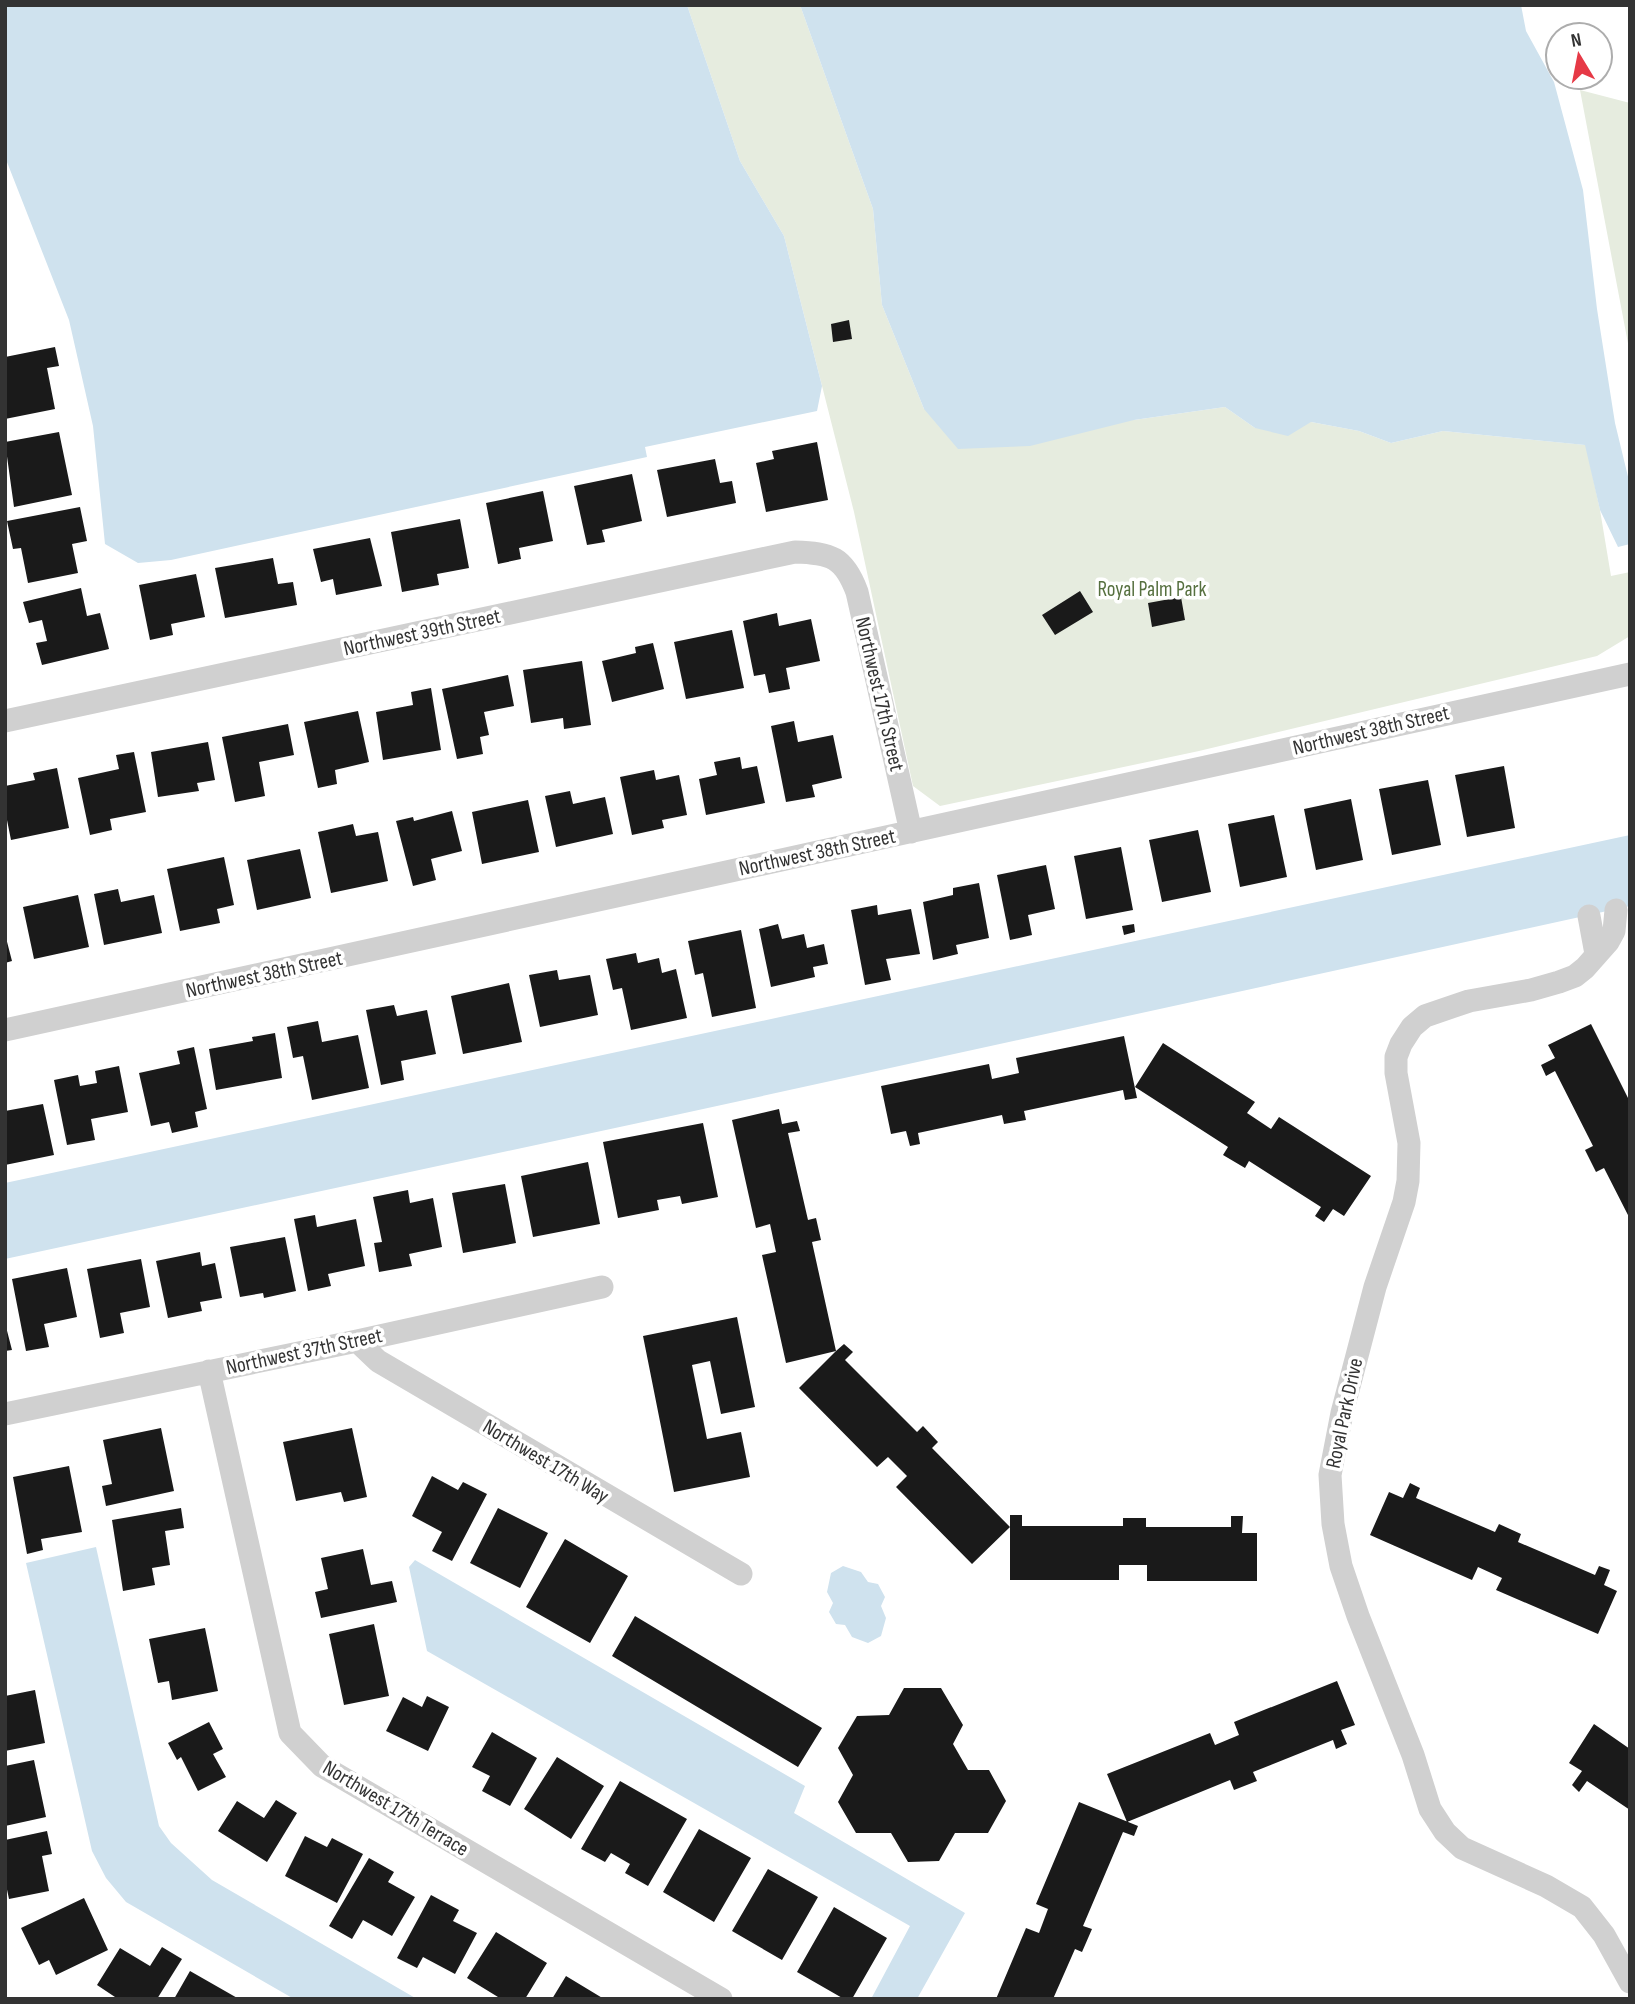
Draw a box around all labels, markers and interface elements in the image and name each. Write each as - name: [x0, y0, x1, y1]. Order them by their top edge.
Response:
- north arrow: [1544, 21, 1614, 91]
- text: N: [1569, 29, 1583, 53]
- park label: Royal Palm Park: [1097, 577, 1207, 602]
- street label: Northwest 39th Street: [341, 604, 503, 661]
- street label: Northwest 17th Street: [850, 615, 909, 774]
- street label: Northwest 38th Street: [1291, 700, 1452, 761]
- street label: Northwest 38th Street: [736, 824, 898, 881]
- street label: Northwest 38th Street: [183, 946, 345, 1003]
- street label: Northwest 37th Street: [224, 1323, 384, 1380]
- street label: Royal Park Drive: [1321, 1356, 1368, 1470]
- street label: Northwest 17th Way: [478, 1414, 613, 1509]
- street label: Northwest 17th Terrace: [318, 1755, 473, 1862]

